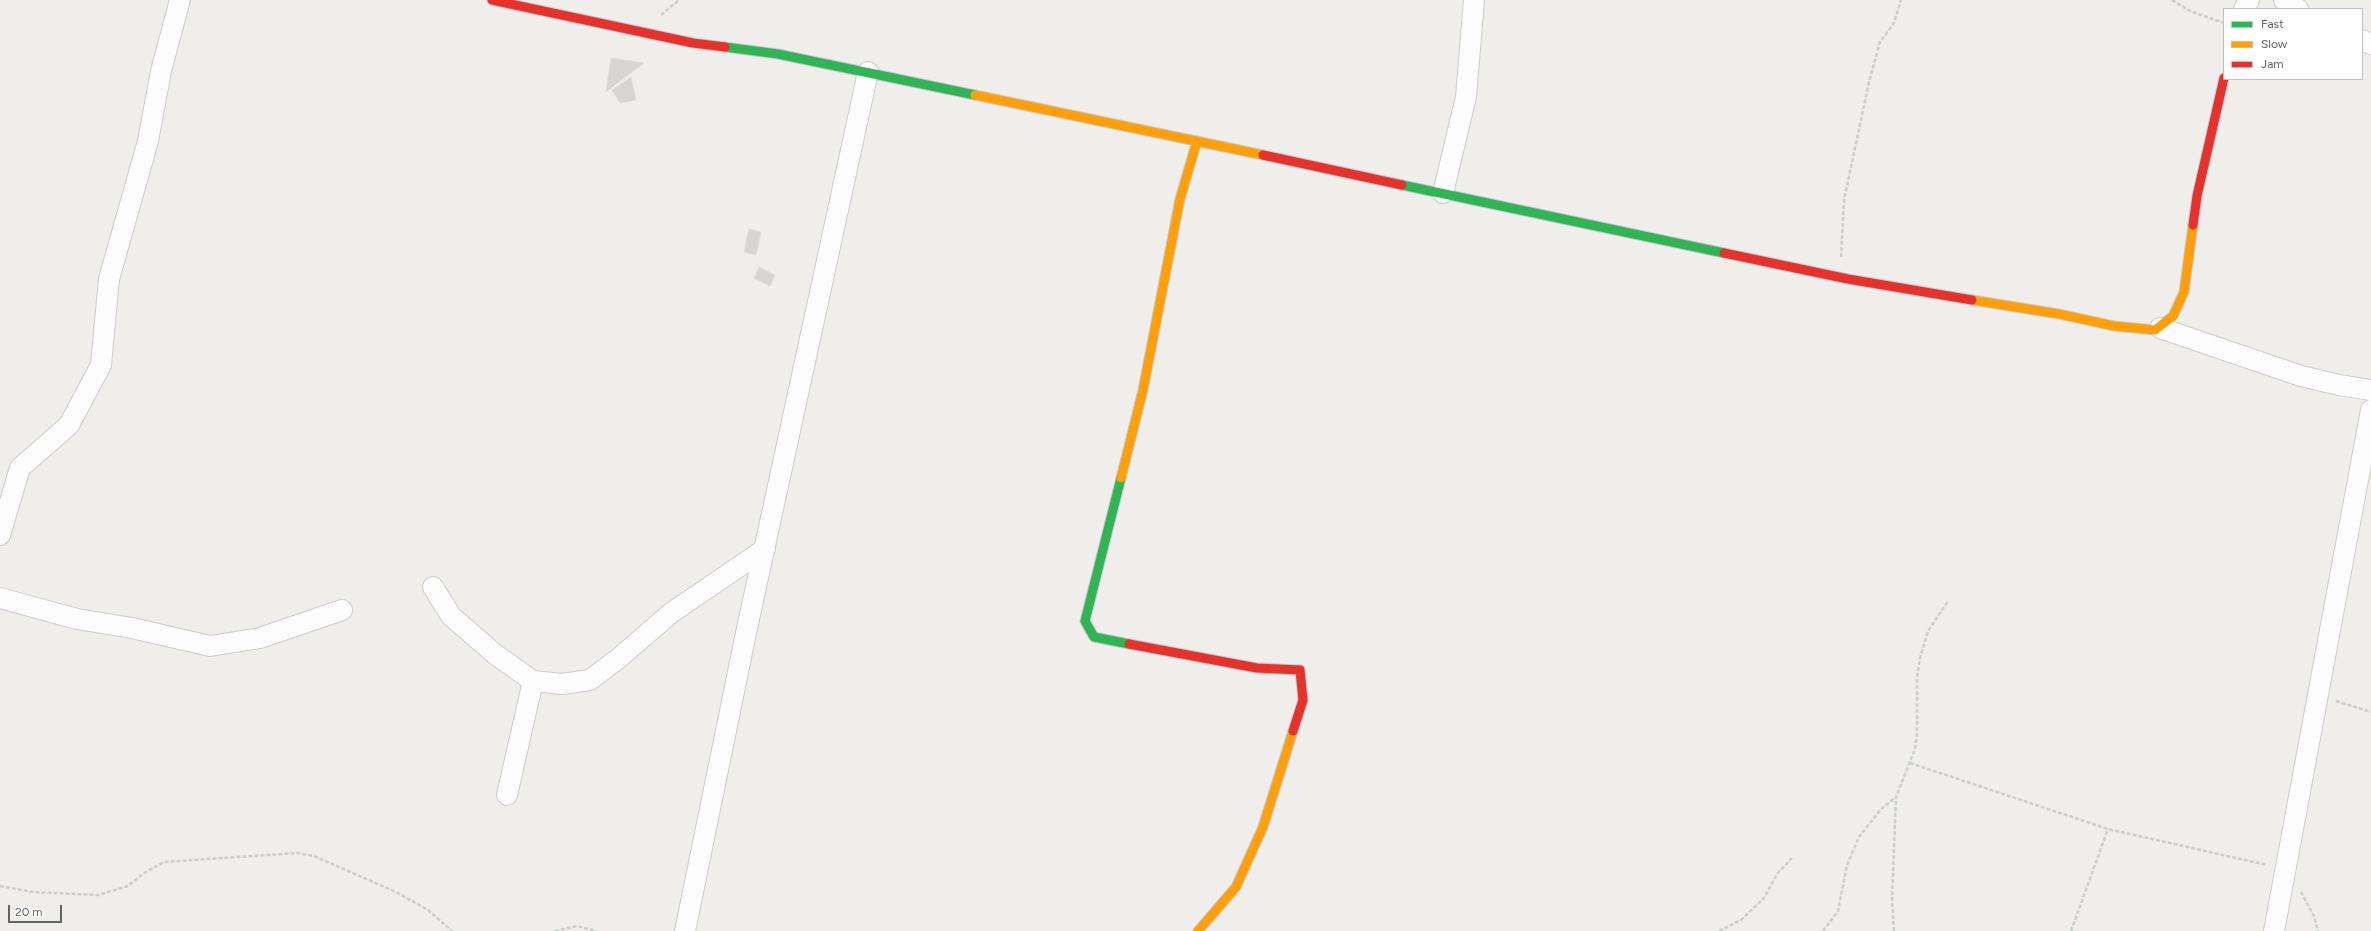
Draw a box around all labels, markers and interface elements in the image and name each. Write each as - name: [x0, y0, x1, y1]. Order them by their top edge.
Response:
- legend: [2223, 8, 2363, 80]
- text: Fast: [2261, 17, 2284, 31]
- text: Slow: [2261, 37, 2287, 51]
- text: Jam: [2261, 57, 2284, 71]
- scale bar: [10, 897, 64, 923]
- text: 20 m: [15, 905, 43, 919]

